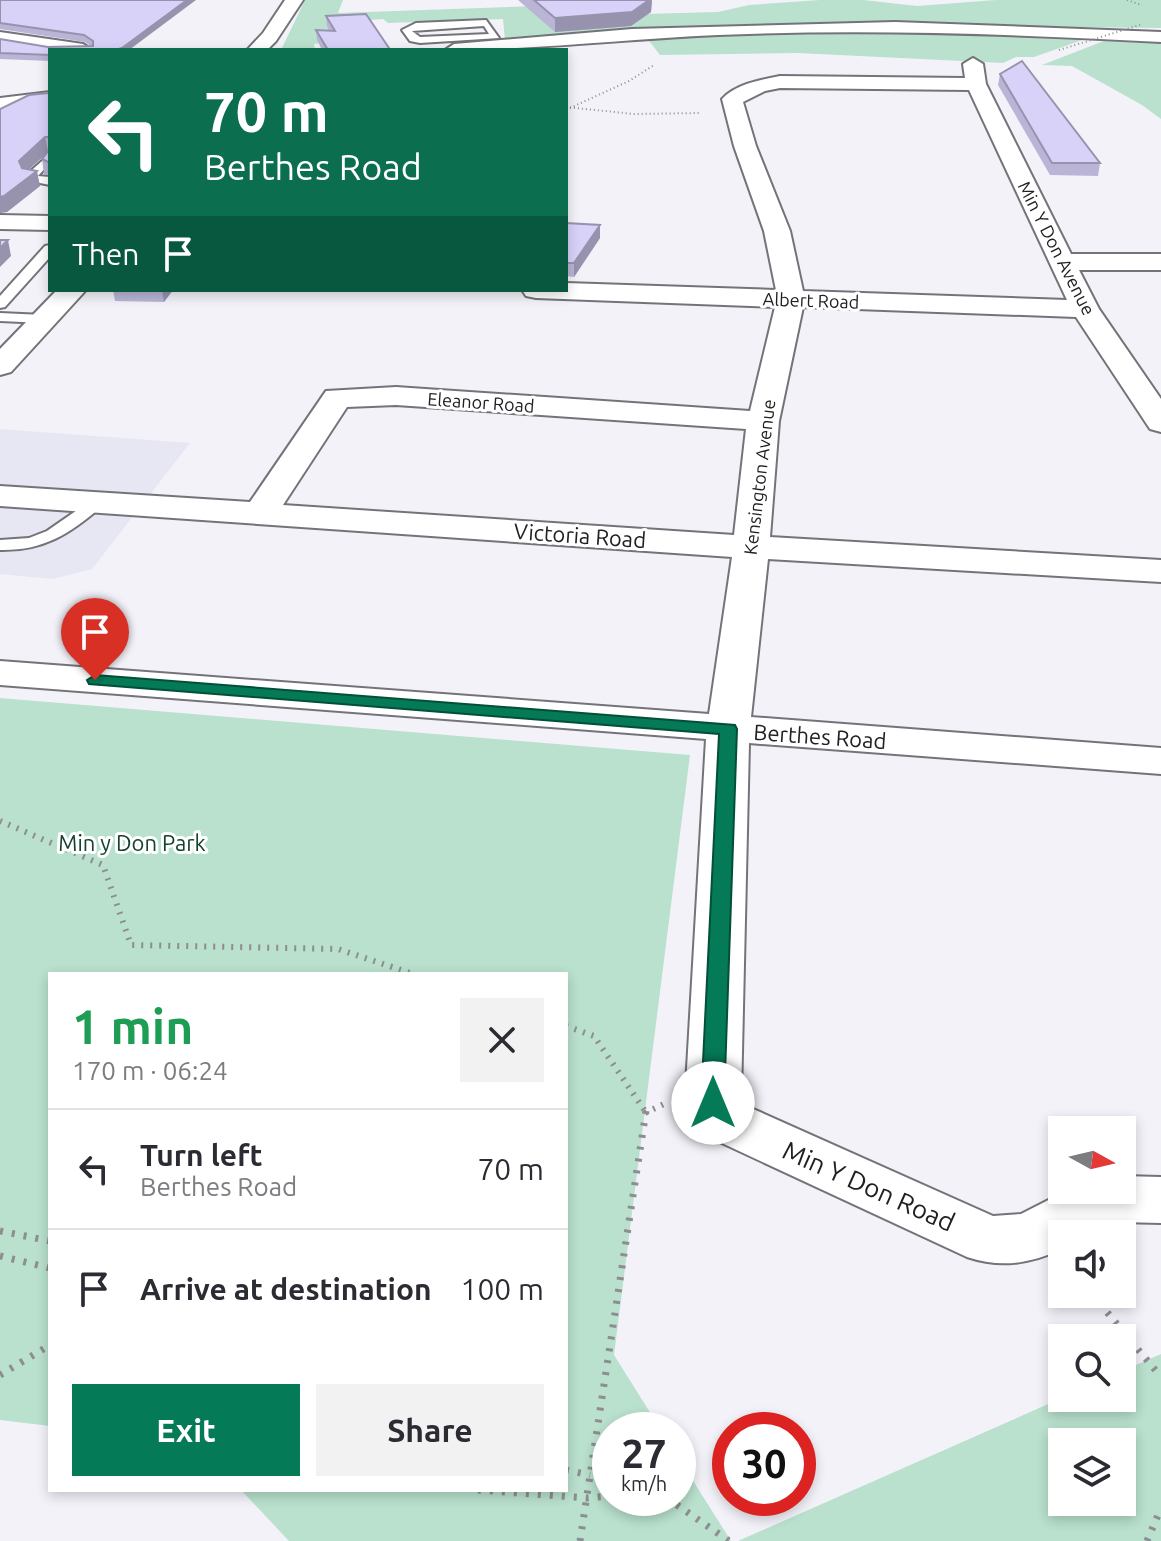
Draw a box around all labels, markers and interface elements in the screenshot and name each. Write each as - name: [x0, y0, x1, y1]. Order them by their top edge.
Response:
- icon: left: [72, 80, 176, 184]
- text: 70 m: [204, 80, 329, 143]
- text: Berthes Road: [204, 146, 422, 187]
- street label: Min Y Don Avenue: [1015, 178, 1099, 318]
- icon: arrive: [156, 232, 200, 276]
- text: Then: [72, 237, 140, 271]
- street label: Albert Road: [762, 288, 860, 312]
- street label: Eleanor Road: [427, 388, 535, 416]
- street label: Kensington Avenue: [740, 398, 778, 556]
- street label: Victoria Road: [513, 518, 647, 552]
- pin: [61, 598, 129, 680]
- icon: arrive: [73, 610, 117, 654]
- street label: Berthes Road: [753, 719, 887, 753]
- park label: Min y Don Park: [58, 830, 206, 855]
- button: close: [460, 998, 544, 1082]
- text: 1 min: [72, 999, 193, 1053]
- text: 170 m · 06:24: [72, 1056, 228, 1085]
- position arrow: [671, 1061, 755, 1145]
- north arrow: [1048, 1116, 1136, 1204]
- map controls: [1048, 1116, 1136, 1516]
- street label: Min Y Don Road: [779, 1135, 959, 1237]
- text: Turn left: [140, 1138, 262, 1172]
- icon: left: [72, 1147, 116, 1191]
- text: 70 m: [477, 1152, 544, 1186]
- text: Berthes Road: [140, 1172, 297, 1201]
- button: sound: [1048, 1220, 1136, 1308]
- icon: arrive: [72, 1267, 116, 1311]
- text: Arrive at destination: [140, 1272, 432, 1306]
- text: 100 m: [460, 1272, 544, 1306]
- button: search: [1048, 1324, 1136, 1412]
- button: Exit: [72, 1384, 300, 1476]
- button: Share: [316, 1384, 544, 1476]
- speed limit sign: 30: [712, 1412, 816, 1516]
- button: layers: [1048, 1428, 1136, 1516]
- text: 27: [621, 1431, 667, 1476]
- text: km/h: [621, 1472, 667, 1495]

